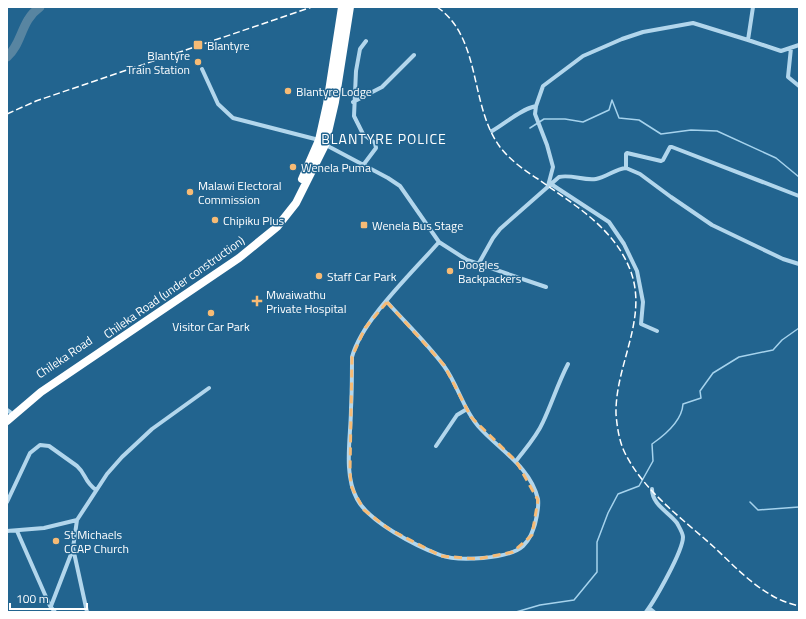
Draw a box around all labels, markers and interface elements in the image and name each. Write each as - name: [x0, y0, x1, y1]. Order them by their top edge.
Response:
- place label: Blantyre: [207, 36, 250, 55]
- marker: Blantyre: [192, 39, 204, 51]
- place label: Blantyre Train Station: [127, 46, 190, 79]
- marker: Blantyre Train Station: [193, 57, 203, 67]
- place label: Blantyre Lodge: [296, 82, 372, 101]
- marker: Blantyre Lodge: [283, 86, 293, 96]
- district label: BLANTYRE POLICE: [321, 128, 447, 149]
- place label: Wenela Puma: [301, 158, 371, 177]
- marker: Wenela Puma: [288, 162, 298, 172]
- place label: Malawi Electoral Commission: [198, 176, 281, 209]
- marker: Malawi Electoral Commission: [185, 187, 195, 197]
- place label: Chipiku Plus: [223, 211, 285, 230]
- marker: Chipiku Plus: [210, 215, 220, 225]
- place label: Wenela Bus Stage: [372, 216, 463, 235]
- marker: Wenela Bus Stage: [359, 220, 369, 230]
- street label: Chileka Road (under construction): [99, 231, 249, 343]
- place label: Doogles Backpackers: [458, 255, 522, 288]
- marker: Doogles Backpackers: [445, 266, 455, 276]
- place label: Staff Car Park: [327, 267, 397, 286]
- marker: Staff Car Park: [314, 271, 324, 281]
- place label: Mwaiwathu Private Hospital: [266, 285, 346, 318]
- marker: Mwaiwathu Private Hospital: [251, 295, 263, 307]
- marker: Visitor Car Park: [206, 308, 216, 318]
- place label: Visitor Car Park: [172, 317, 250, 336]
- street label: Chileka Road: [32, 331, 96, 383]
- place label: St Michaels CCAP Church: [64, 525, 129, 558]
- marker: St Michaels CCAP Church: [51, 536, 61, 546]
- scale bar: [10, 585, 87, 611]
- text: 100 m: [16, 589, 49, 608]

